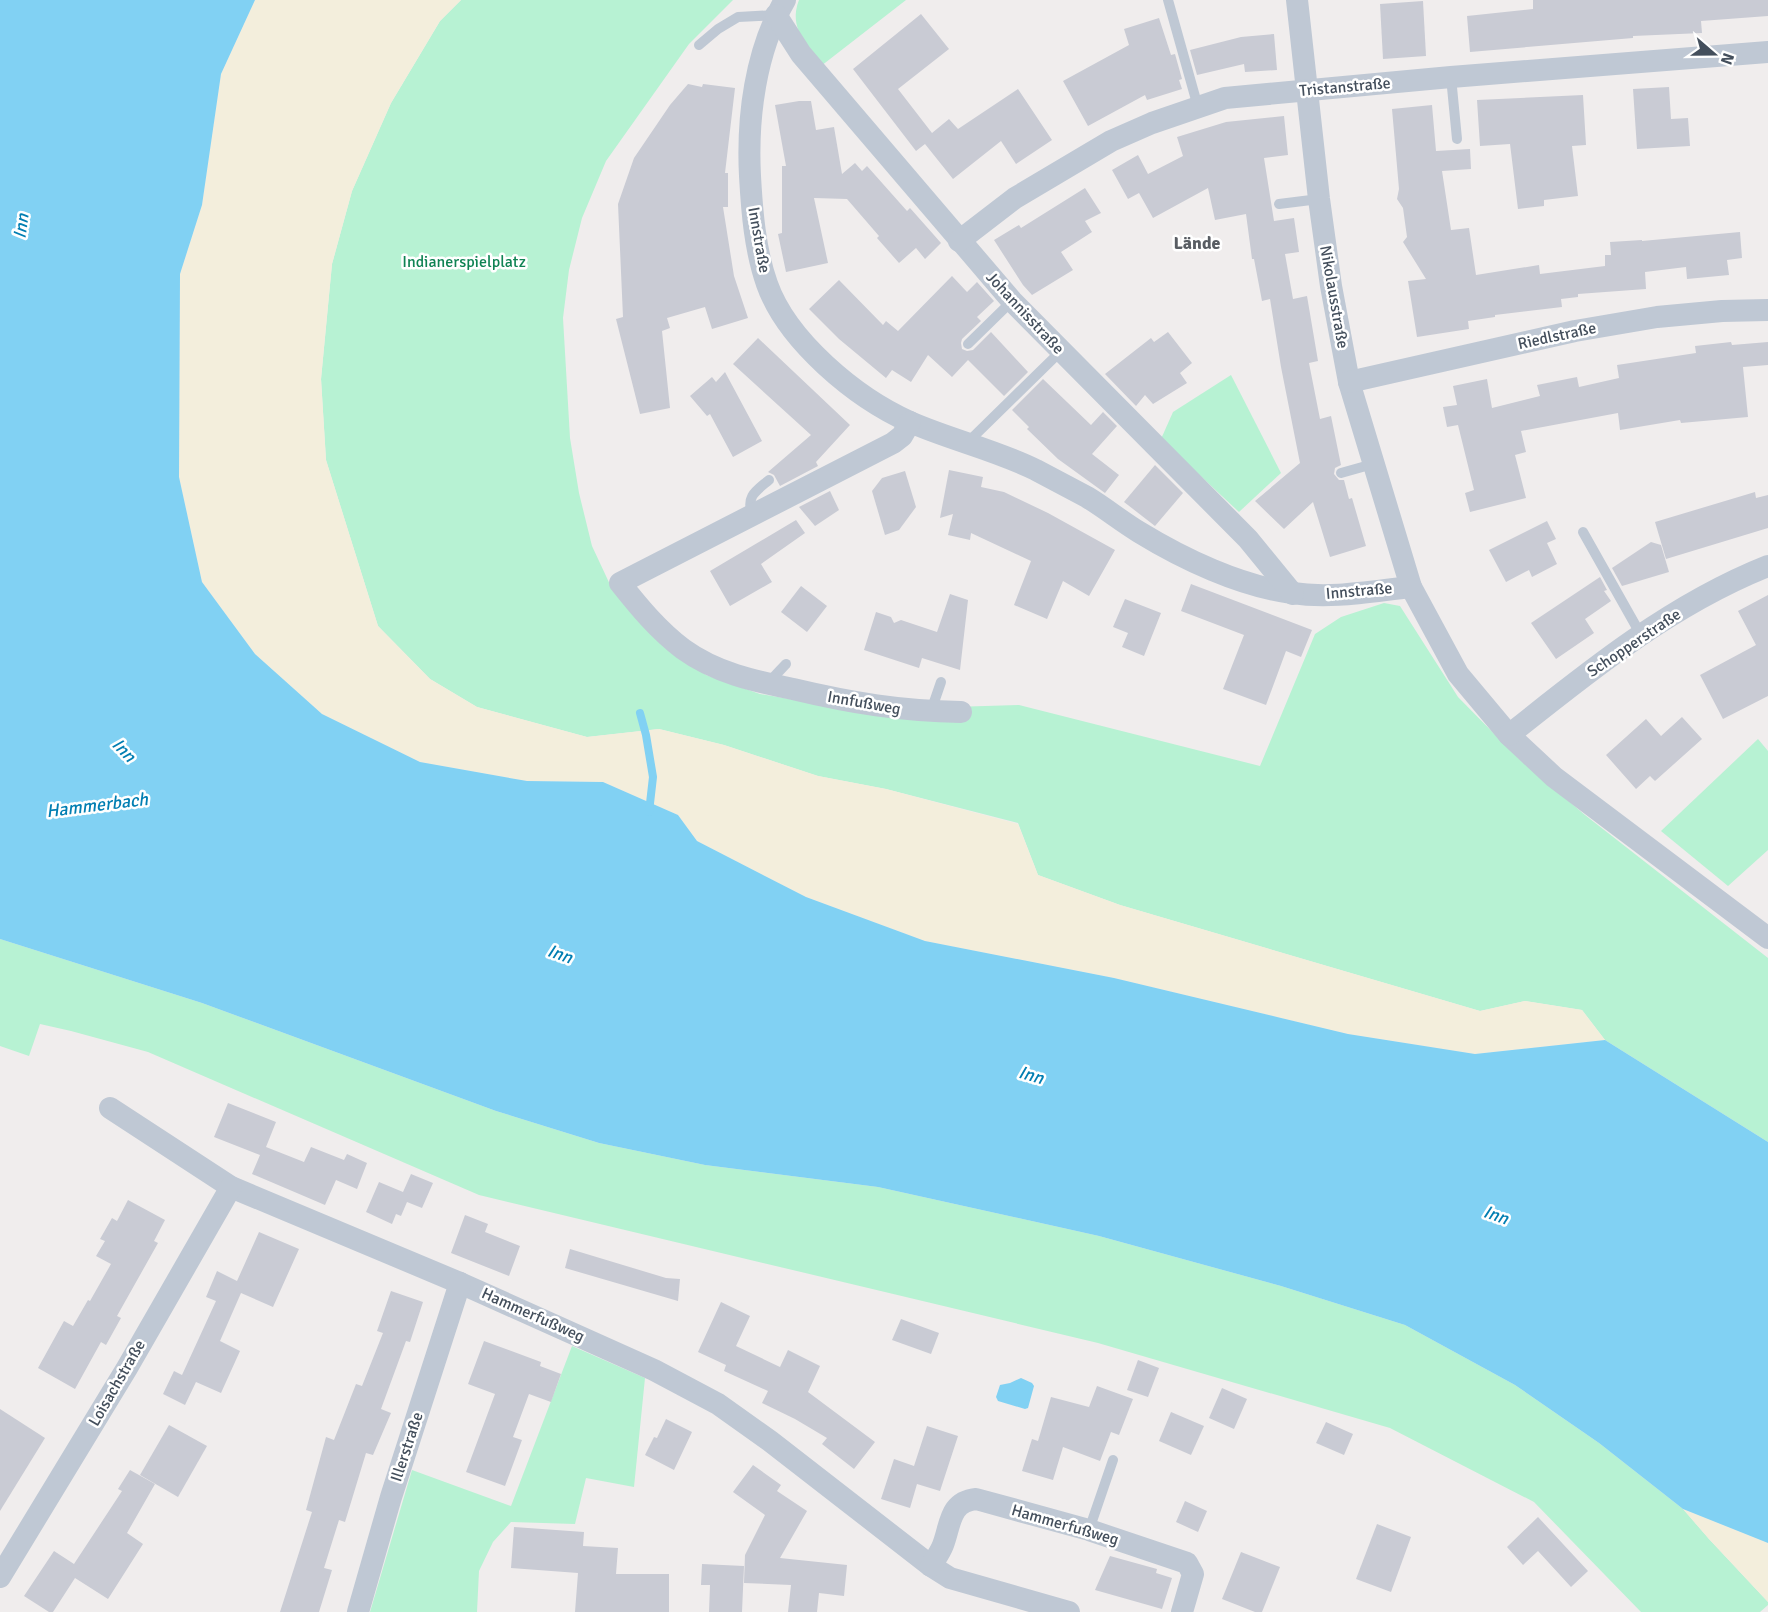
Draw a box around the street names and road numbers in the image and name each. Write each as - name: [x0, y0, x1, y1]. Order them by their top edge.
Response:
- street label: Tristanstraße: [1299, 73, 1391, 101]
- street label: Innstraße: [743, 205, 775, 275]
- street label: Nikolausstraße: [1315, 244, 1353, 350]
- street label: Johannisstraße: [982, 268, 1068, 358]
- street label: Riedlstraße: [1516, 318, 1598, 354]
- street label: Innstraße: [1325, 578, 1393, 604]
- street label: Schopperstraße: [1583, 604, 1685, 682]
- street label: Innfußweg: [826, 687, 902, 719]
- street label: Hammerfußweg: [478, 1283, 588, 1347]
- street label: Loisachstraße: [84, 1336, 150, 1430]
- street label: Illerstraße: [386, 1410, 428, 1484]
- street label: Hammerfußweg: [1009, 1500, 1121, 1550]

